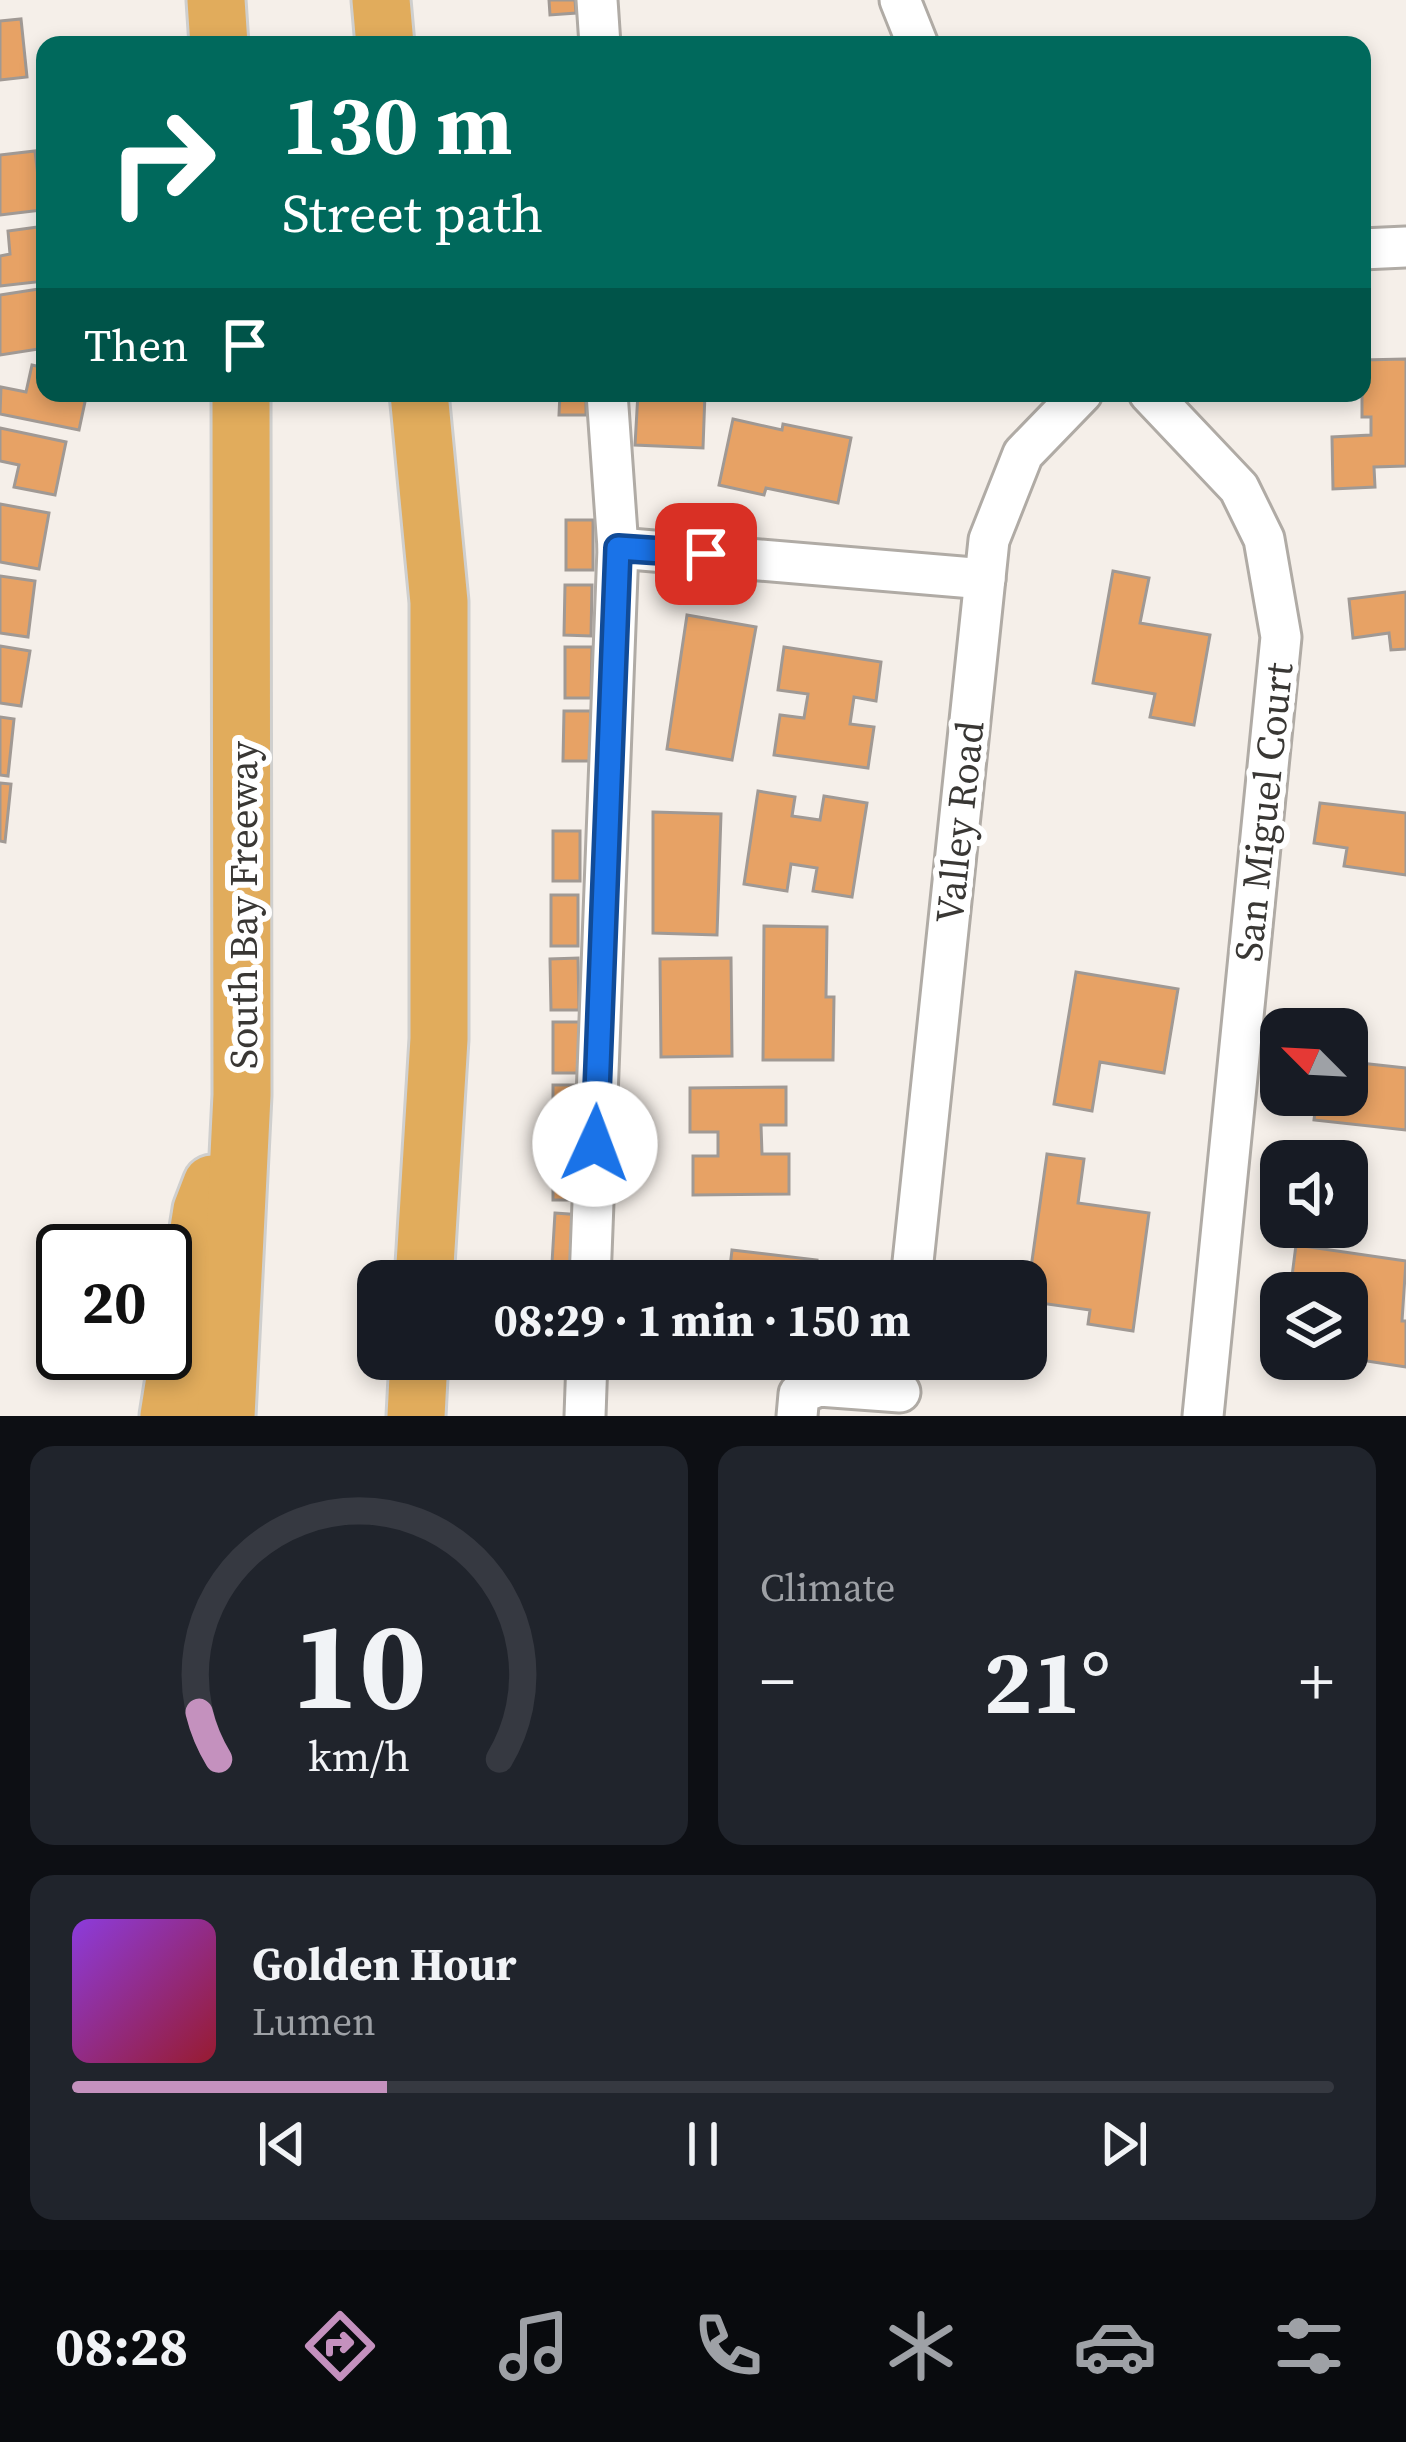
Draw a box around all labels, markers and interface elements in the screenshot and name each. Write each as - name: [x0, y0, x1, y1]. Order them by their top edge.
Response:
- text: 130 m: [282, 67, 513, 182]
- icon: right: [84, 84, 240, 240]
- text: Street path: [282, 176, 543, 250]
- icon: arrive: [212, 312, 278, 378]
- text: Then: [84, 314, 188, 376]
- pin: [655, 503, 757, 605]
- icon: arrive: [673, 521, 739, 587]
- street label: San Miguel Court: [1221, 660, 1306, 964]
- street label: Valley Road: [923, 718, 996, 926]
- street label: South Bay Freeway: [217, 741, 270, 1069]
- north arrow: [1260, 1008, 1368, 1116]
- map controls: [1260, 1008, 1368, 1380]
- position arrow: [532, 1081, 658, 1207]
- button: sound: [1260, 1140, 1368, 1248]
- speed limit sign: 20: [36, 1224, 192, 1380]
- button: layers: [1260, 1272, 1368, 1380]
- text: 08:29 · 1 min · 150 m: [494, 1289, 910, 1351]
- text: Climate: [760, 1561, 895, 1614]
- text: 10: [291, 1579, 427, 1750]
- text: 21°: [983, 1620, 1111, 1743]
- text: −: [760, 1636, 795, 1726]
- text: +: [1299, 1636, 1334, 1726]
- text: km/h: [308, 1726, 410, 1784]
- text: Golden Hour: [252, 1933, 516, 1995]
- text: Lumen: [252, 1995, 376, 2048]
- icon: previous: [249, 2111, 315, 2177]
- icon: pause: [670, 2111, 736, 2177]
- icon: next: [1091, 2111, 1157, 2177]
- icon: directions: [298, 2304, 382, 2388]
- icon: music: [492, 2304, 576, 2388]
- icon: phone: [686, 2304, 770, 2388]
- icon: climate: [879, 2304, 963, 2388]
- icon: car: [1073, 2304, 1157, 2388]
- icon: filters: [1267, 2304, 1351, 2388]
- text: 08:28: [55, 2309, 188, 2383]

